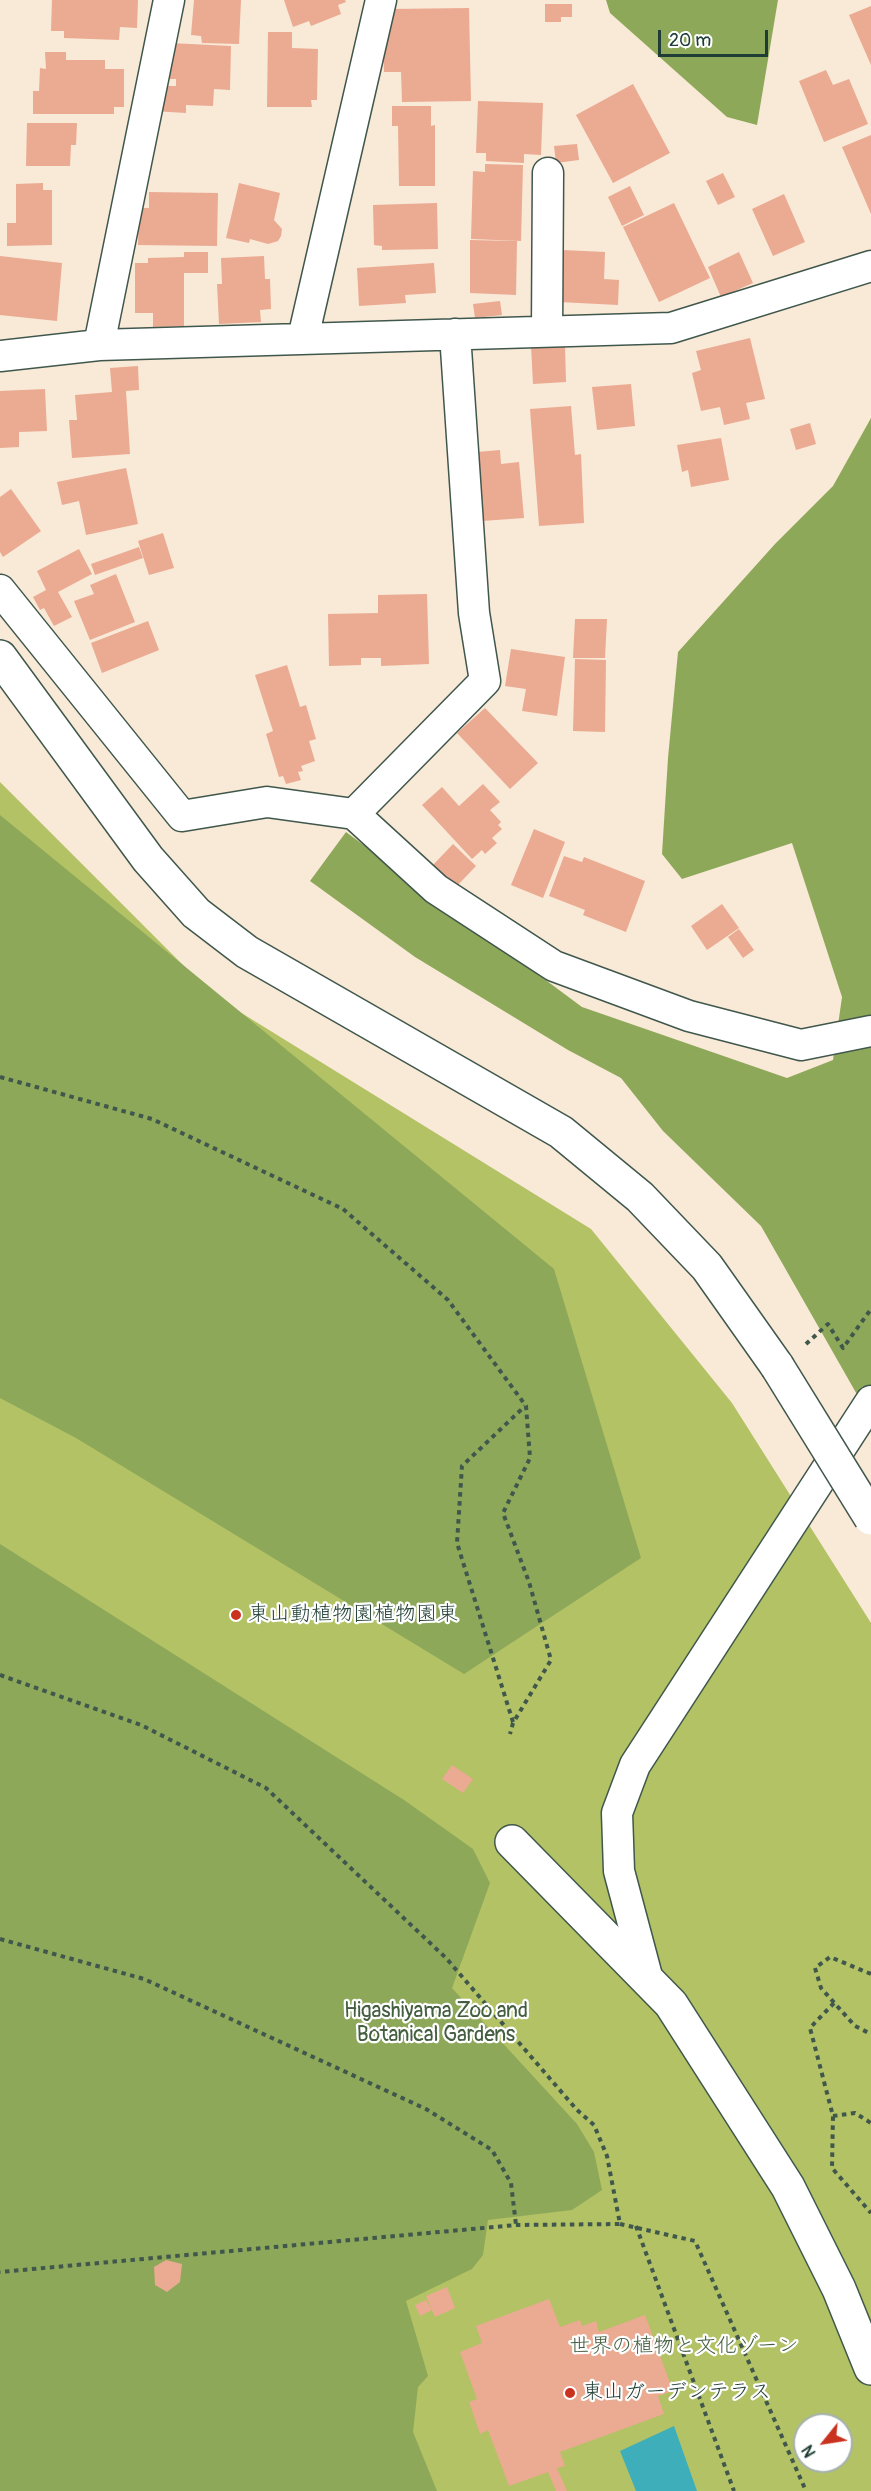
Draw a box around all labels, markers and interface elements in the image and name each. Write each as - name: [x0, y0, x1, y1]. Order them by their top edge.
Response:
- scale bar: [661, 18, 770, 56]
- text: 20 m: [669, 29, 711, 52]
- place label: 東山動植物園植物園東: [248, 1602, 458, 1628]
- marker: 東山動植物園植物園東: [229, 1608, 243, 1622]
- park label: Higashiyama Zoo and Botanical Gardens: [344, 1999, 528, 2049]
- park label: 世界の植物と文化ゾーン: [569, 2334, 799, 2360]
- place label: 東山ガーデンテラス: [582, 2380, 771, 2406]
- marker: 東山ガーデンテラス: [563, 2386, 577, 2400]
- north arrow: [793, 2413, 853, 2473]
- text: N: [798, 2441, 821, 2461]

